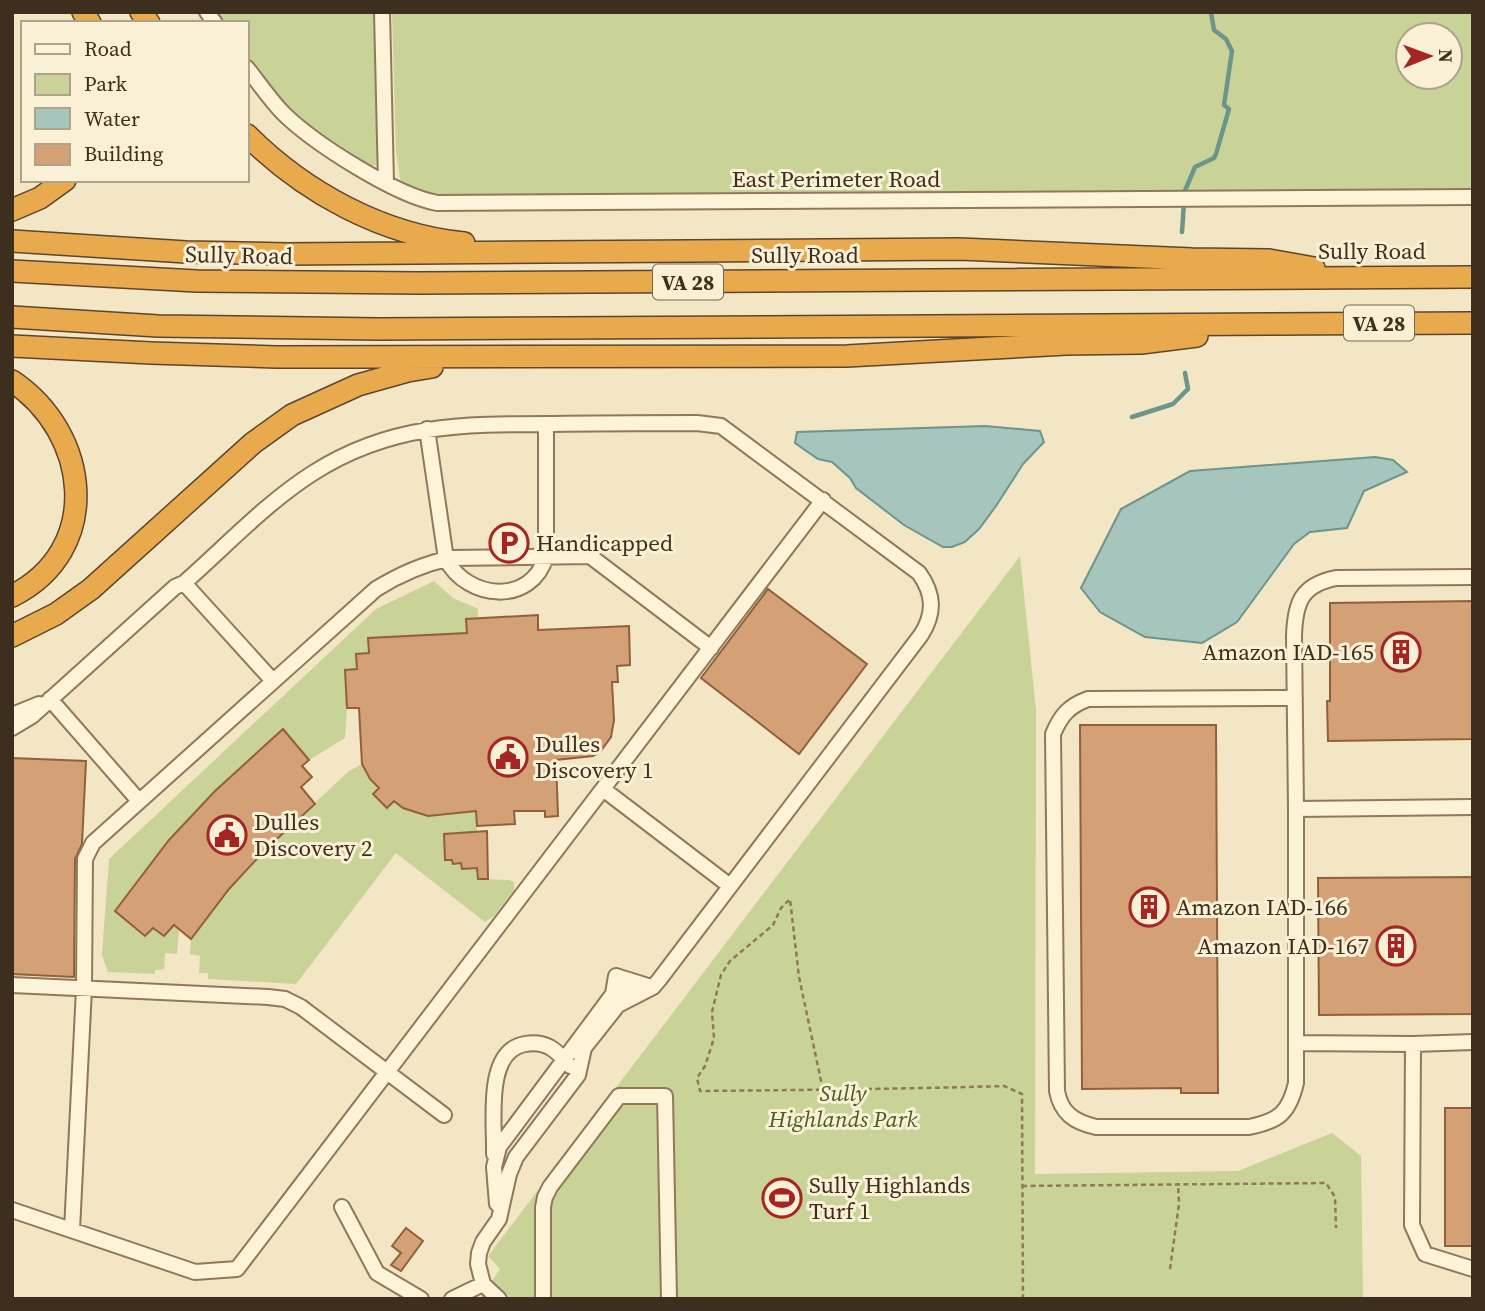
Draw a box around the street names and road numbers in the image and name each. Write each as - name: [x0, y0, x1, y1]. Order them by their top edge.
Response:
- street label: East Perimeter Road: [732, 163, 940, 195]
- street label: Sully Road: [1318, 235, 1426, 267]
- street label: Sully Road: [185, 238, 293, 272]
- street label: Sully Road: [751, 239, 859, 271]
- road number: VA 28: [653, 264, 723, 300]
- road number: VA 28: [1344, 306, 1414, 340]

